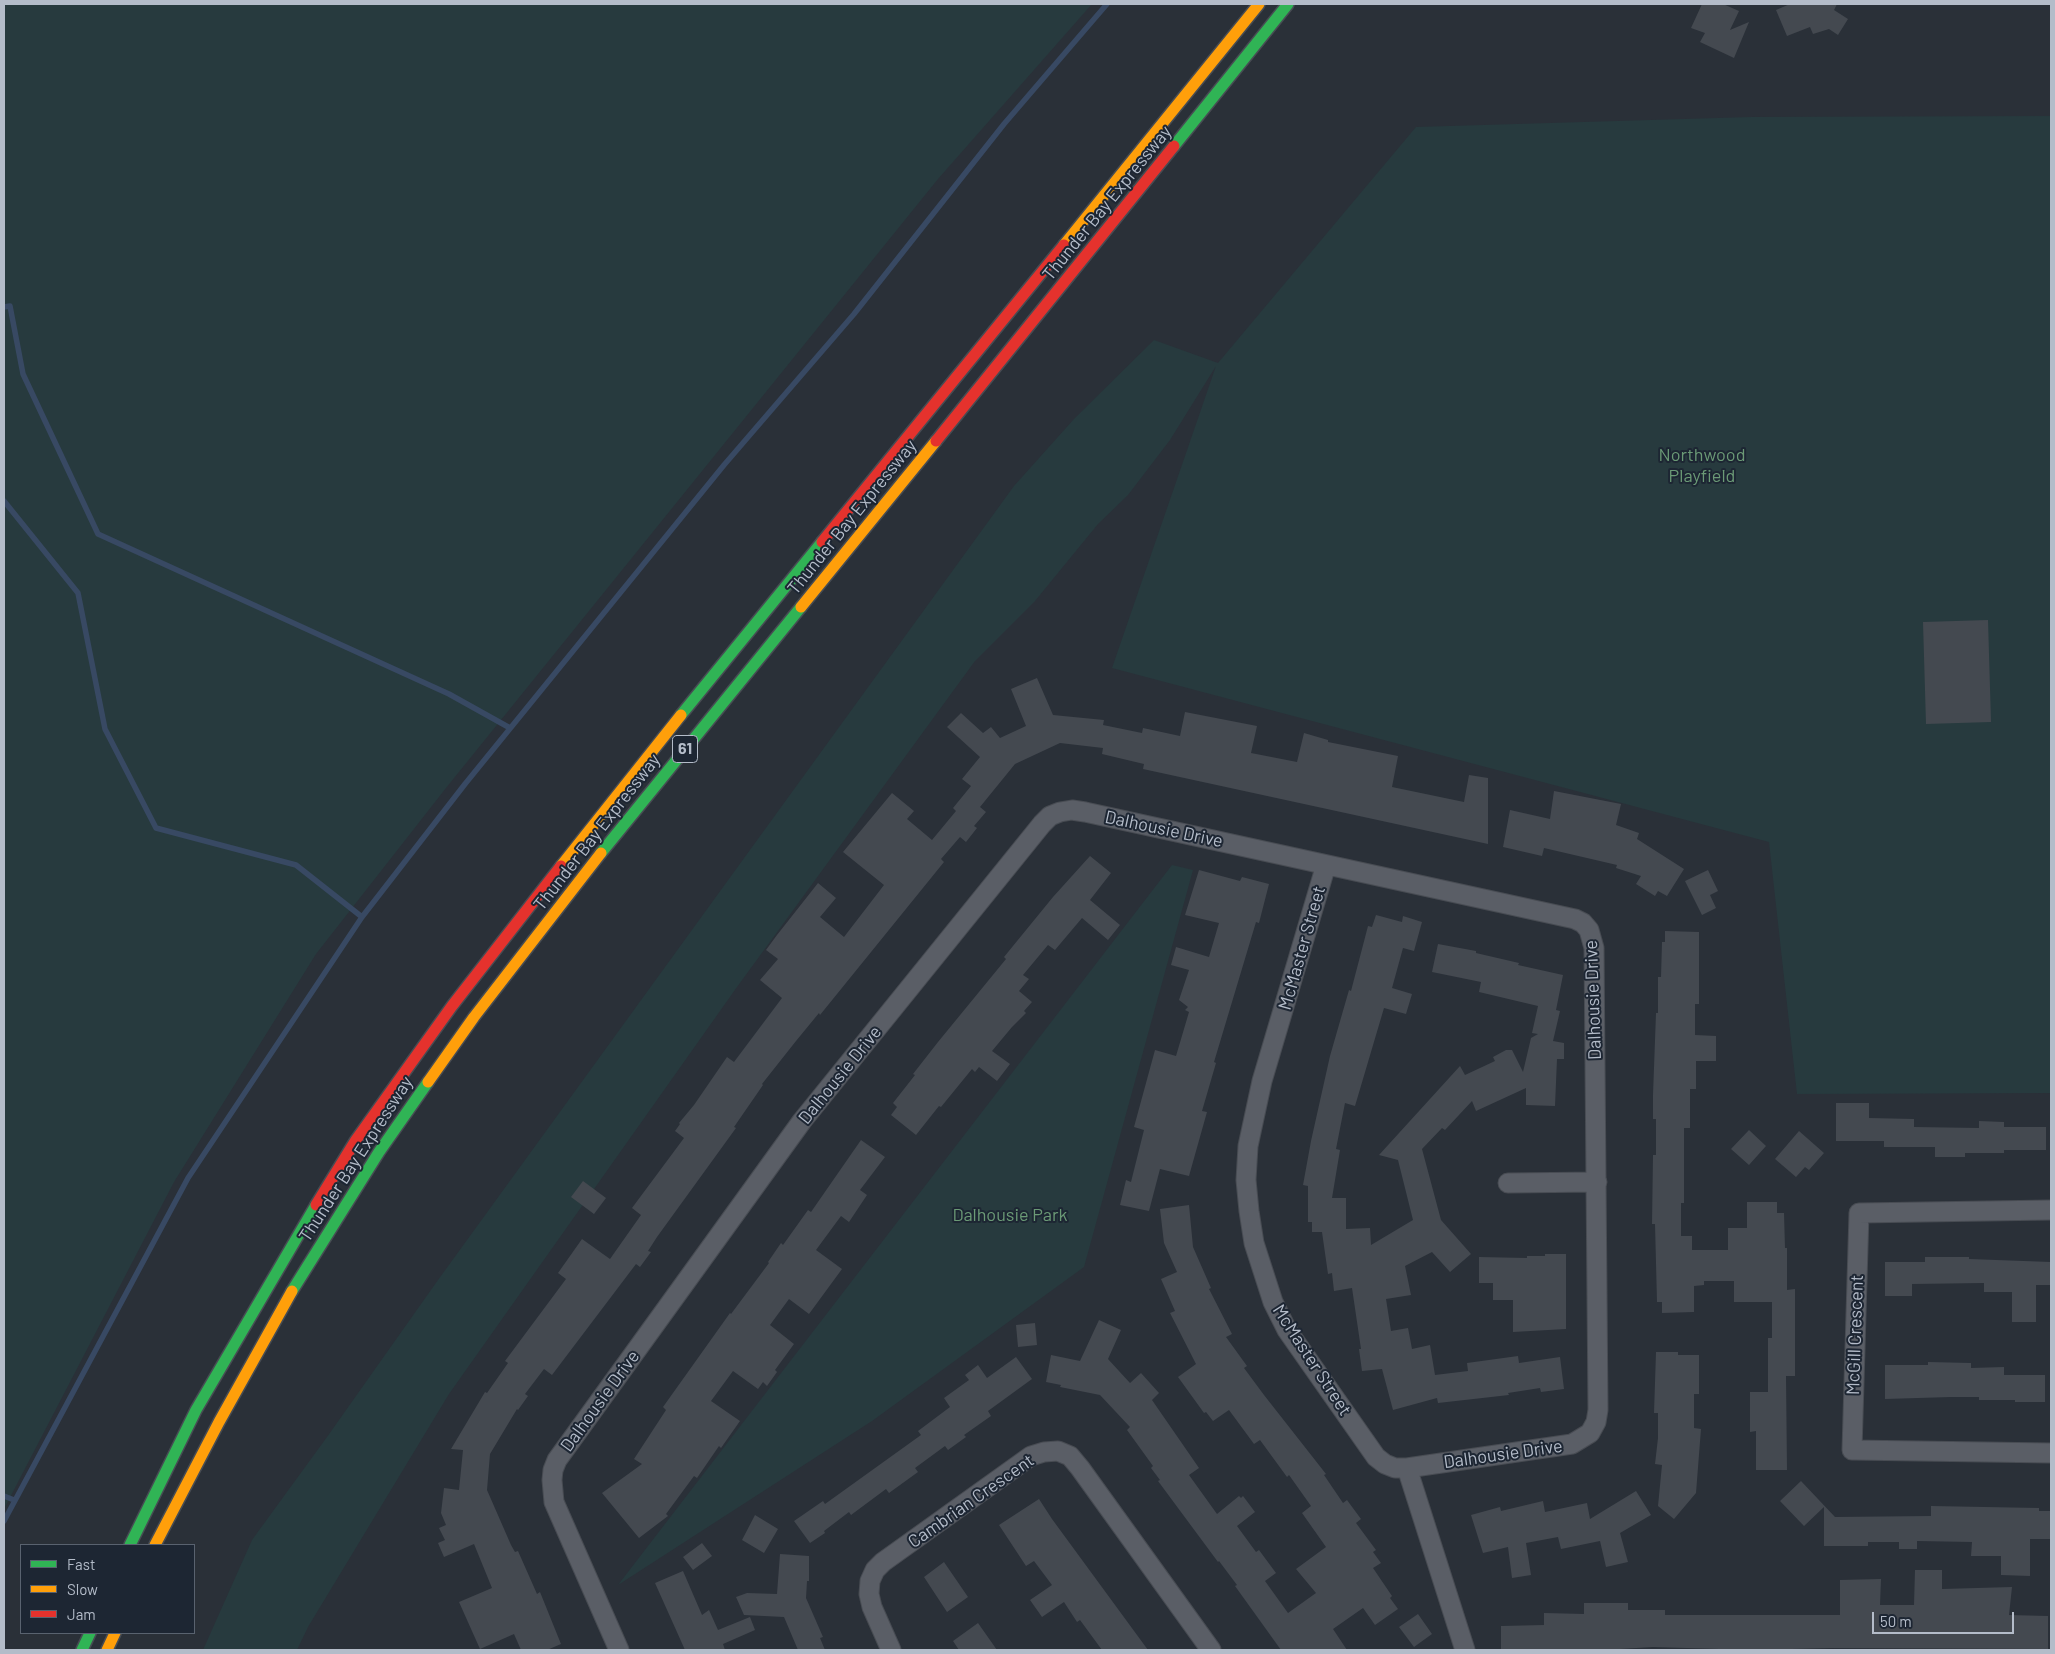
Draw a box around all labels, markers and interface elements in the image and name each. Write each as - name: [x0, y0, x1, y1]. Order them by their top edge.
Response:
- street label: Thunder Bay Expressway: [1038, 121, 1176, 285]
- street label: Thunder Bay Expressway: [783, 435, 921, 599]
- park label: Northwood Playfield: [1659, 444, 1745, 486]
- road number: 61: [672, 736, 698, 762]
- street label: Thunder Bay Expressway: [529, 749, 665, 915]
- street label: Dalhousie Drive: [1103, 806, 1225, 852]
- street label: McMaster Street: [1274, 883, 1330, 1013]
- street label: Dalhousie Drive: [1580, 940, 1606, 1060]
- street label: Dalhousie Drive: [794, 1022, 886, 1128]
- street label: Thunder Bay Expressway: [294, 1072, 418, 1246]
- park label: Dalhousie Park: [952, 1204, 1068, 1226]
- street label: McGill Crescent: [1842, 1274, 1868, 1396]
- street label: McMaster Street: [1268, 1300, 1356, 1420]
- street label: Dalhousie Drive: [556, 1346, 644, 1456]
- street label: Dalhousie Drive: [1442, 1435, 1564, 1473]
- street label: Cambrian Crescent: [904, 1449, 1038, 1553]
- legend: [20, 1544, 195, 1634]
- text: Fast: [67, 1555, 95, 1573]
- text: Slow: [67, 1580, 98, 1598]
- scale bar: [1875, 1602, 2018, 1634]
- text: Jam: [67, 1605, 96, 1623]
- text: 50 m: [1880, 1612, 1912, 1630]

